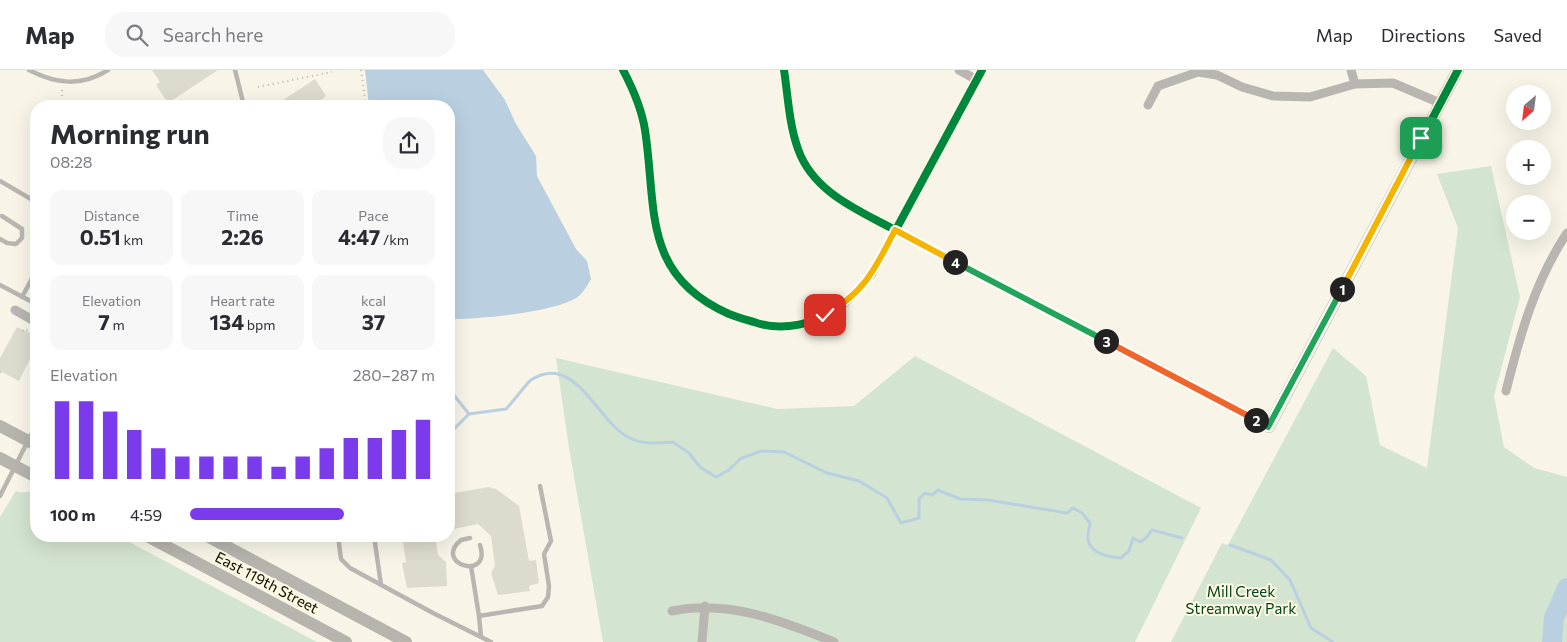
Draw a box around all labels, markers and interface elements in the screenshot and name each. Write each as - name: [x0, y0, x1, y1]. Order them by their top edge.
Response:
- search box: [105, 12, 455, 57]
- text: Map: [25, 20, 75, 49]
- icon: search: [123, 21, 151, 49]
- text: Search here: [163, 23, 263, 46]
- text: Map: [1316, 24, 1353, 46]
- text: Directions: [1381, 24, 1465, 46]
- text: Saved: [1493, 24, 1542, 46]
- north arrow: [1506, 85, 1551, 130]
- map controls: [1506, 85, 1551, 240]
- text: Morning run: [50, 116, 210, 150]
- button: share: [383, 117, 435, 169]
- pin: [1400, 117, 1442, 159]
- icon: arrive: [1407, 124, 1435, 152]
- button: +: [1506, 140, 1551, 185]
- text: 08:28: [50, 152, 92, 171]
- button: −: [1506, 195, 1551, 240]
- text: Distance: [84, 207, 139, 224]
- text: Time: [226, 207, 259, 224]
- text: Pace: [358, 207, 389, 224]
- text: 0.51: [80, 224, 121, 249]
- text: 2:26: [221, 224, 264, 249]
- text: 4:47: [338, 224, 380, 249]
- text: km: [121, 231, 143, 248]
- text: /km: [380, 231, 409, 248]
- pin: 4: [942, 250, 968, 274]
- text: 4: [951, 254, 960, 271]
- pin: 1: [1330, 276, 1354, 302]
- text: 1: [1339, 281, 1346, 298]
- text: Elevation: [82, 292, 141, 309]
- text: Heart rate: [210, 292, 275, 309]
- text: kcal: [361, 292, 386, 309]
- pin: [804, 294, 846, 336]
- icon: check: [811, 301, 839, 329]
- text: 7: [98, 309, 110, 334]
- text: 134: [209, 309, 244, 334]
- text: 37: [362, 309, 385, 334]
- text: m: [110, 316, 125, 333]
- text: bpm: [244, 316, 276, 333]
- pin: 3: [1094, 328, 1118, 354]
- text: 3: [1102, 333, 1111, 350]
- text: Elevation: [50, 365, 118, 384]
- text: 280–287 m: [353, 365, 435, 384]
- pin: 2: [1244, 408, 1268, 432]
- text: 2: [1253, 412, 1260, 429]
- text: 100 m: [50, 505, 96, 524]
- text: 4:59: [130, 505, 162, 524]
- street label: East 119th Street: [212, 547, 322, 617]
- park label: Mill Creek Streamway Park: [1186, 582, 1296, 617]

